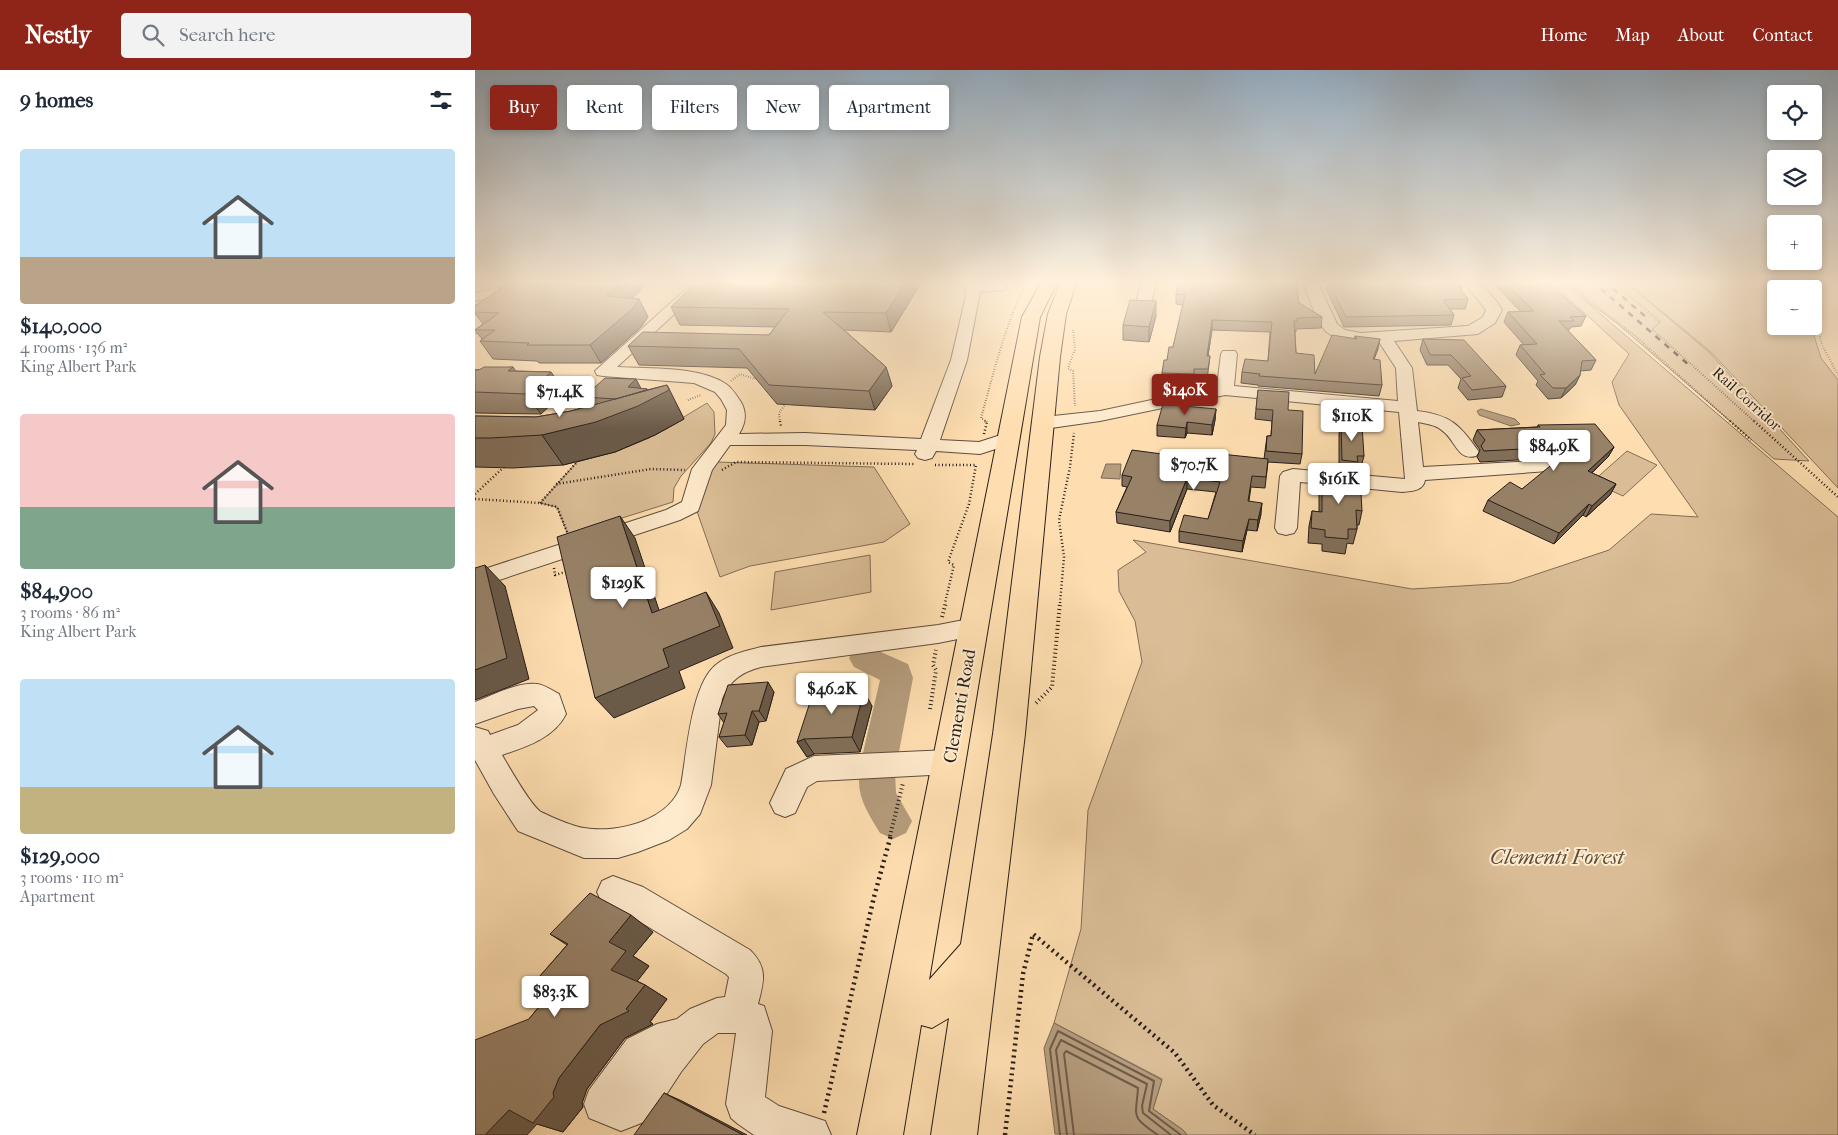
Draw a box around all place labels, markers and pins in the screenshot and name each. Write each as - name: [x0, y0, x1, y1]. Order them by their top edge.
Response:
- pin: $140K: [1150, 374, 1220, 416]
- pin: $71.4K: [519, 376, 601, 418]
- pin: $110K: [1317, 400, 1387, 442]
- pin: $84.9K: [1513, 430, 1595, 472]
- pin: $70.7K: [1153, 448, 1235, 491]
- pin: $161K: [1304, 462, 1374, 505]
- pin: $129K: [588, 566, 658, 609]
- pin: $46.2K: [791, 672, 873, 715]
- pin: $83.3K: [514, 976, 596, 1018]

